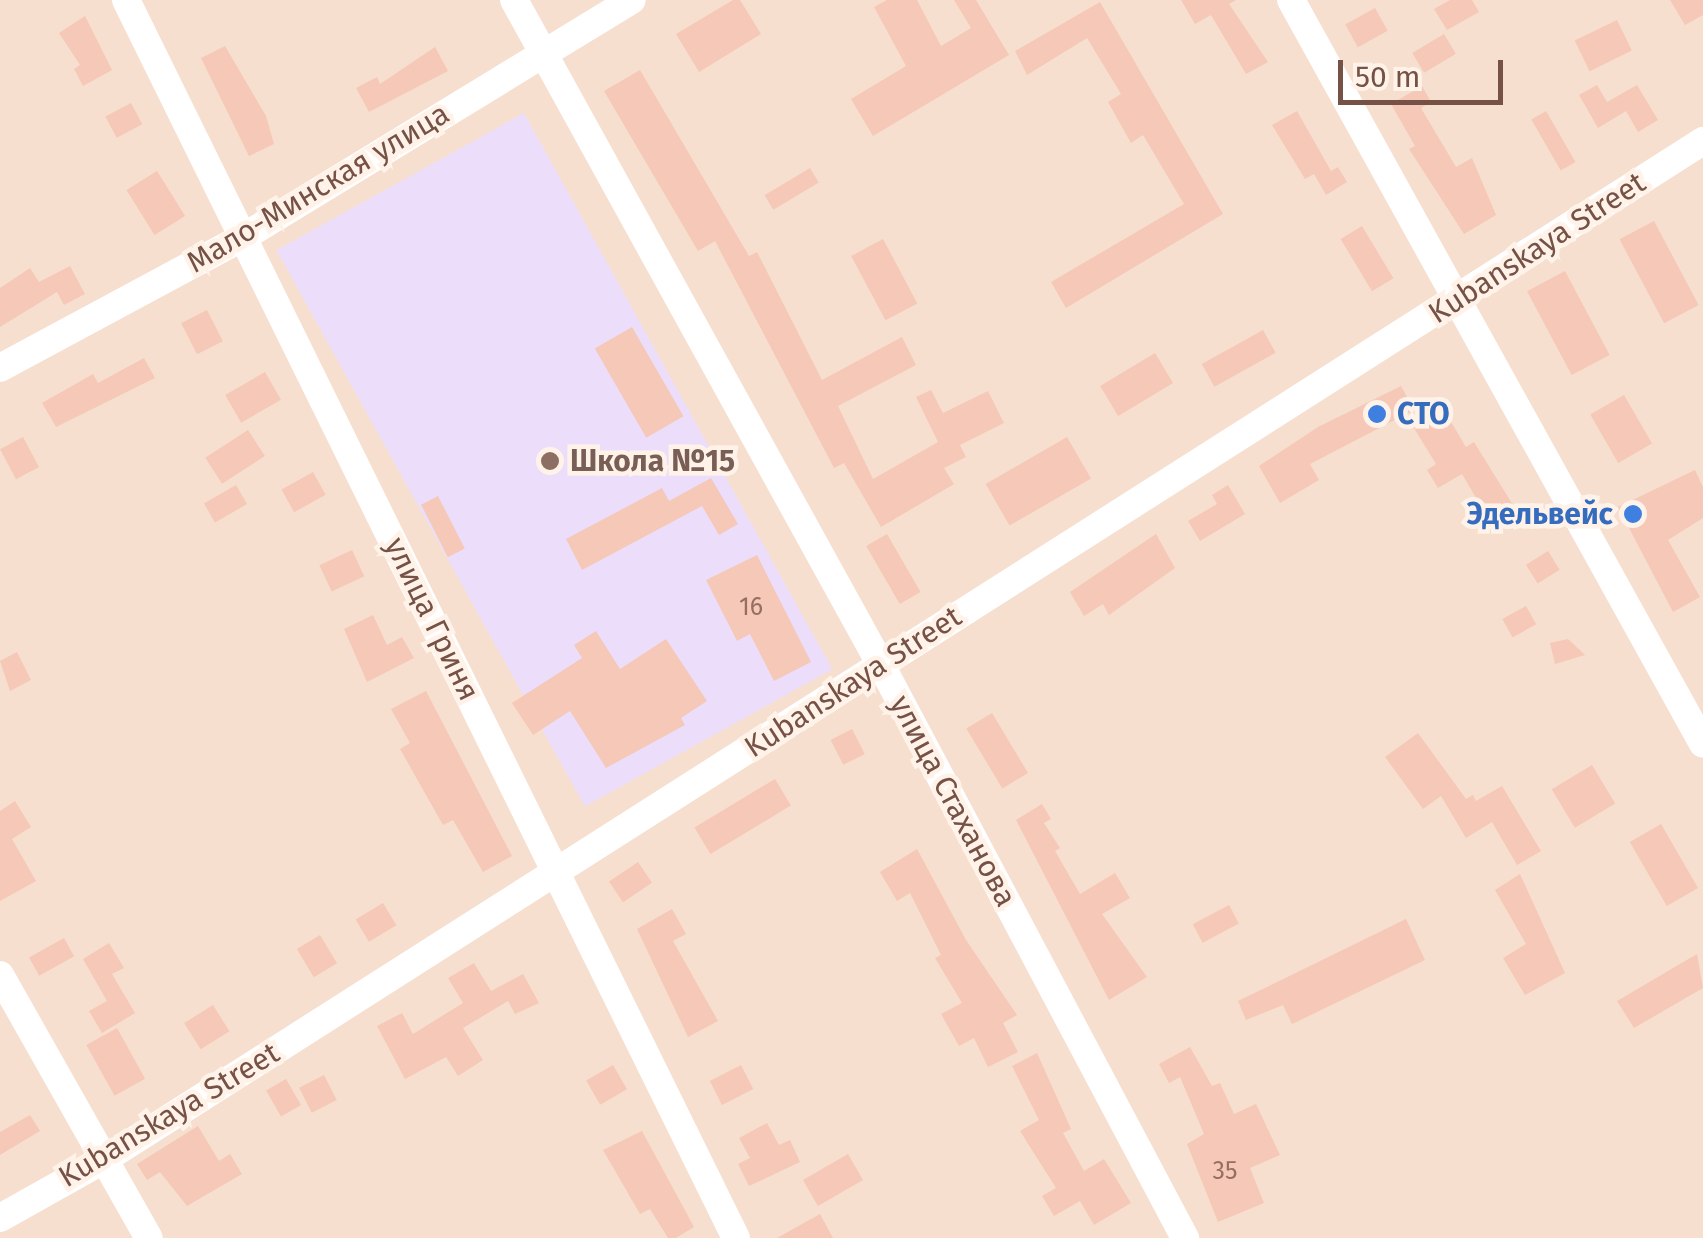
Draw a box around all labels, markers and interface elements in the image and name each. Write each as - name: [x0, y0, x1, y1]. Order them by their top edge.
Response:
- scale bar: [1343, 40, 1508, 102]
- text: 50 m: [1355, 59, 1420, 95]
- street label: Мало-Минская улица: [180, 95, 456, 281]
- street label: Kubanskaya Street: [1422, 165, 1652, 331]
- place label: СТО: [1397, 396, 1450, 432]
- marker: СТО: [1366, 403, 1388, 425]
- place label: Школа №15: [570, 443, 735, 479]
- marker: Школа №15: [539, 450, 561, 472]
- place label: Эдельвейс: [1466, 496, 1613, 532]
- marker: Эдельвейс: [1622, 503, 1644, 525]
- street label: улица Гриня: [377, 532, 487, 706]
- house number: 16: [739, 592, 763, 622]
- street label: Kubanskaya Street: [738, 599, 968, 765]
- street label: улица Стаханова: [882, 689, 1024, 913]
- street label: Kubanskaya Street: [52, 1035, 286, 1195]
- house number: 35: [1213, 1156, 1237, 1186]

